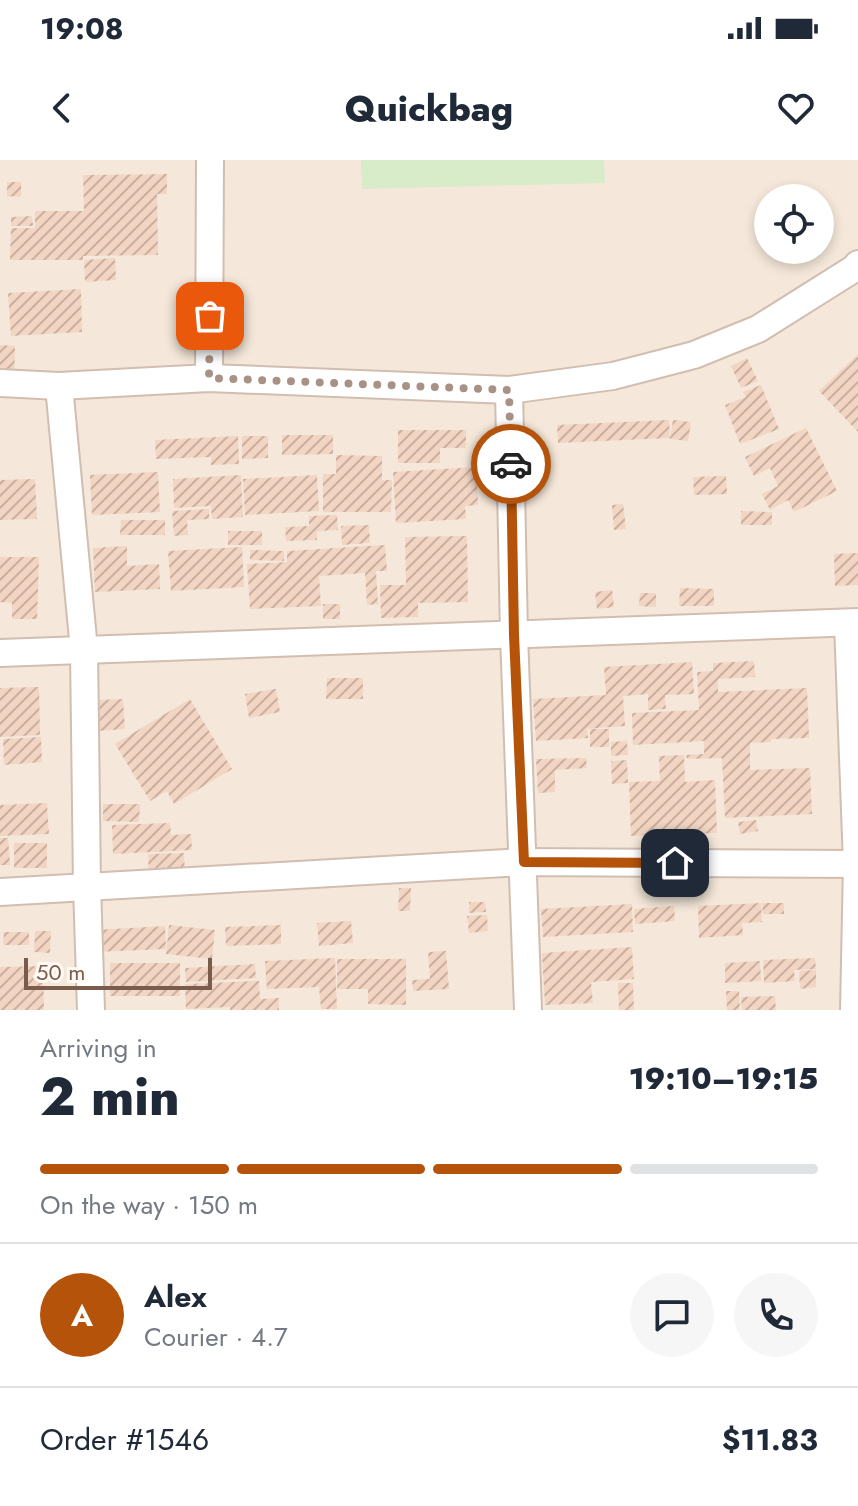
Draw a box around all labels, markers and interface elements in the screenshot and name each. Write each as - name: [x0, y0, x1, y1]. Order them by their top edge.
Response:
- text: 19:08: [40, 7, 124, 50]
- text: Quickbag: [345, 82, 513, 134]
- icon: back: [40, 86, 84, 130]
- icon: heart: [774, 86, 818, 130]
- map controls: [754, 184, 834, 264]
- button: locate: [754, 184, 834, 264]
- pin: [176, 282, 244, 350]
- icon: bag: [188, 294, 232, 338]
- courier: [471, 424, 551, 504]
- icon: car: [489, 442, 533, 486]
- pin: [641, 829, 709, 897]
- icon: home: [653, 841, 697, 885]
- scale bar: [24, 954, 212, 990]
- text: 50 m: [36, 956, 85, 988]
- text: Arriving in: [40, 1029, 157, 1067]
- text: 19:10–19:15: [629, 1057, 818, 1100]
- text: 2 min: [40, 1059, 180, 1135]
- text: On the way · 150 m: [40, 1186, 258, 1224]
- button: chat: [630, 1273, 714, 1357]
- button: phone: [734, 1273, 818, 1357]
- text: Alex: [144, 1275, 207, 1318]
- text: A: [71, 1294, 93, 1337]
- text: Courier · 4.7: [144, 1318, 288, 1356]
- text: Order #1546: [40, 1418, 209, 1461]
- text: $11.83: [722, 1418, 818, 1461]

